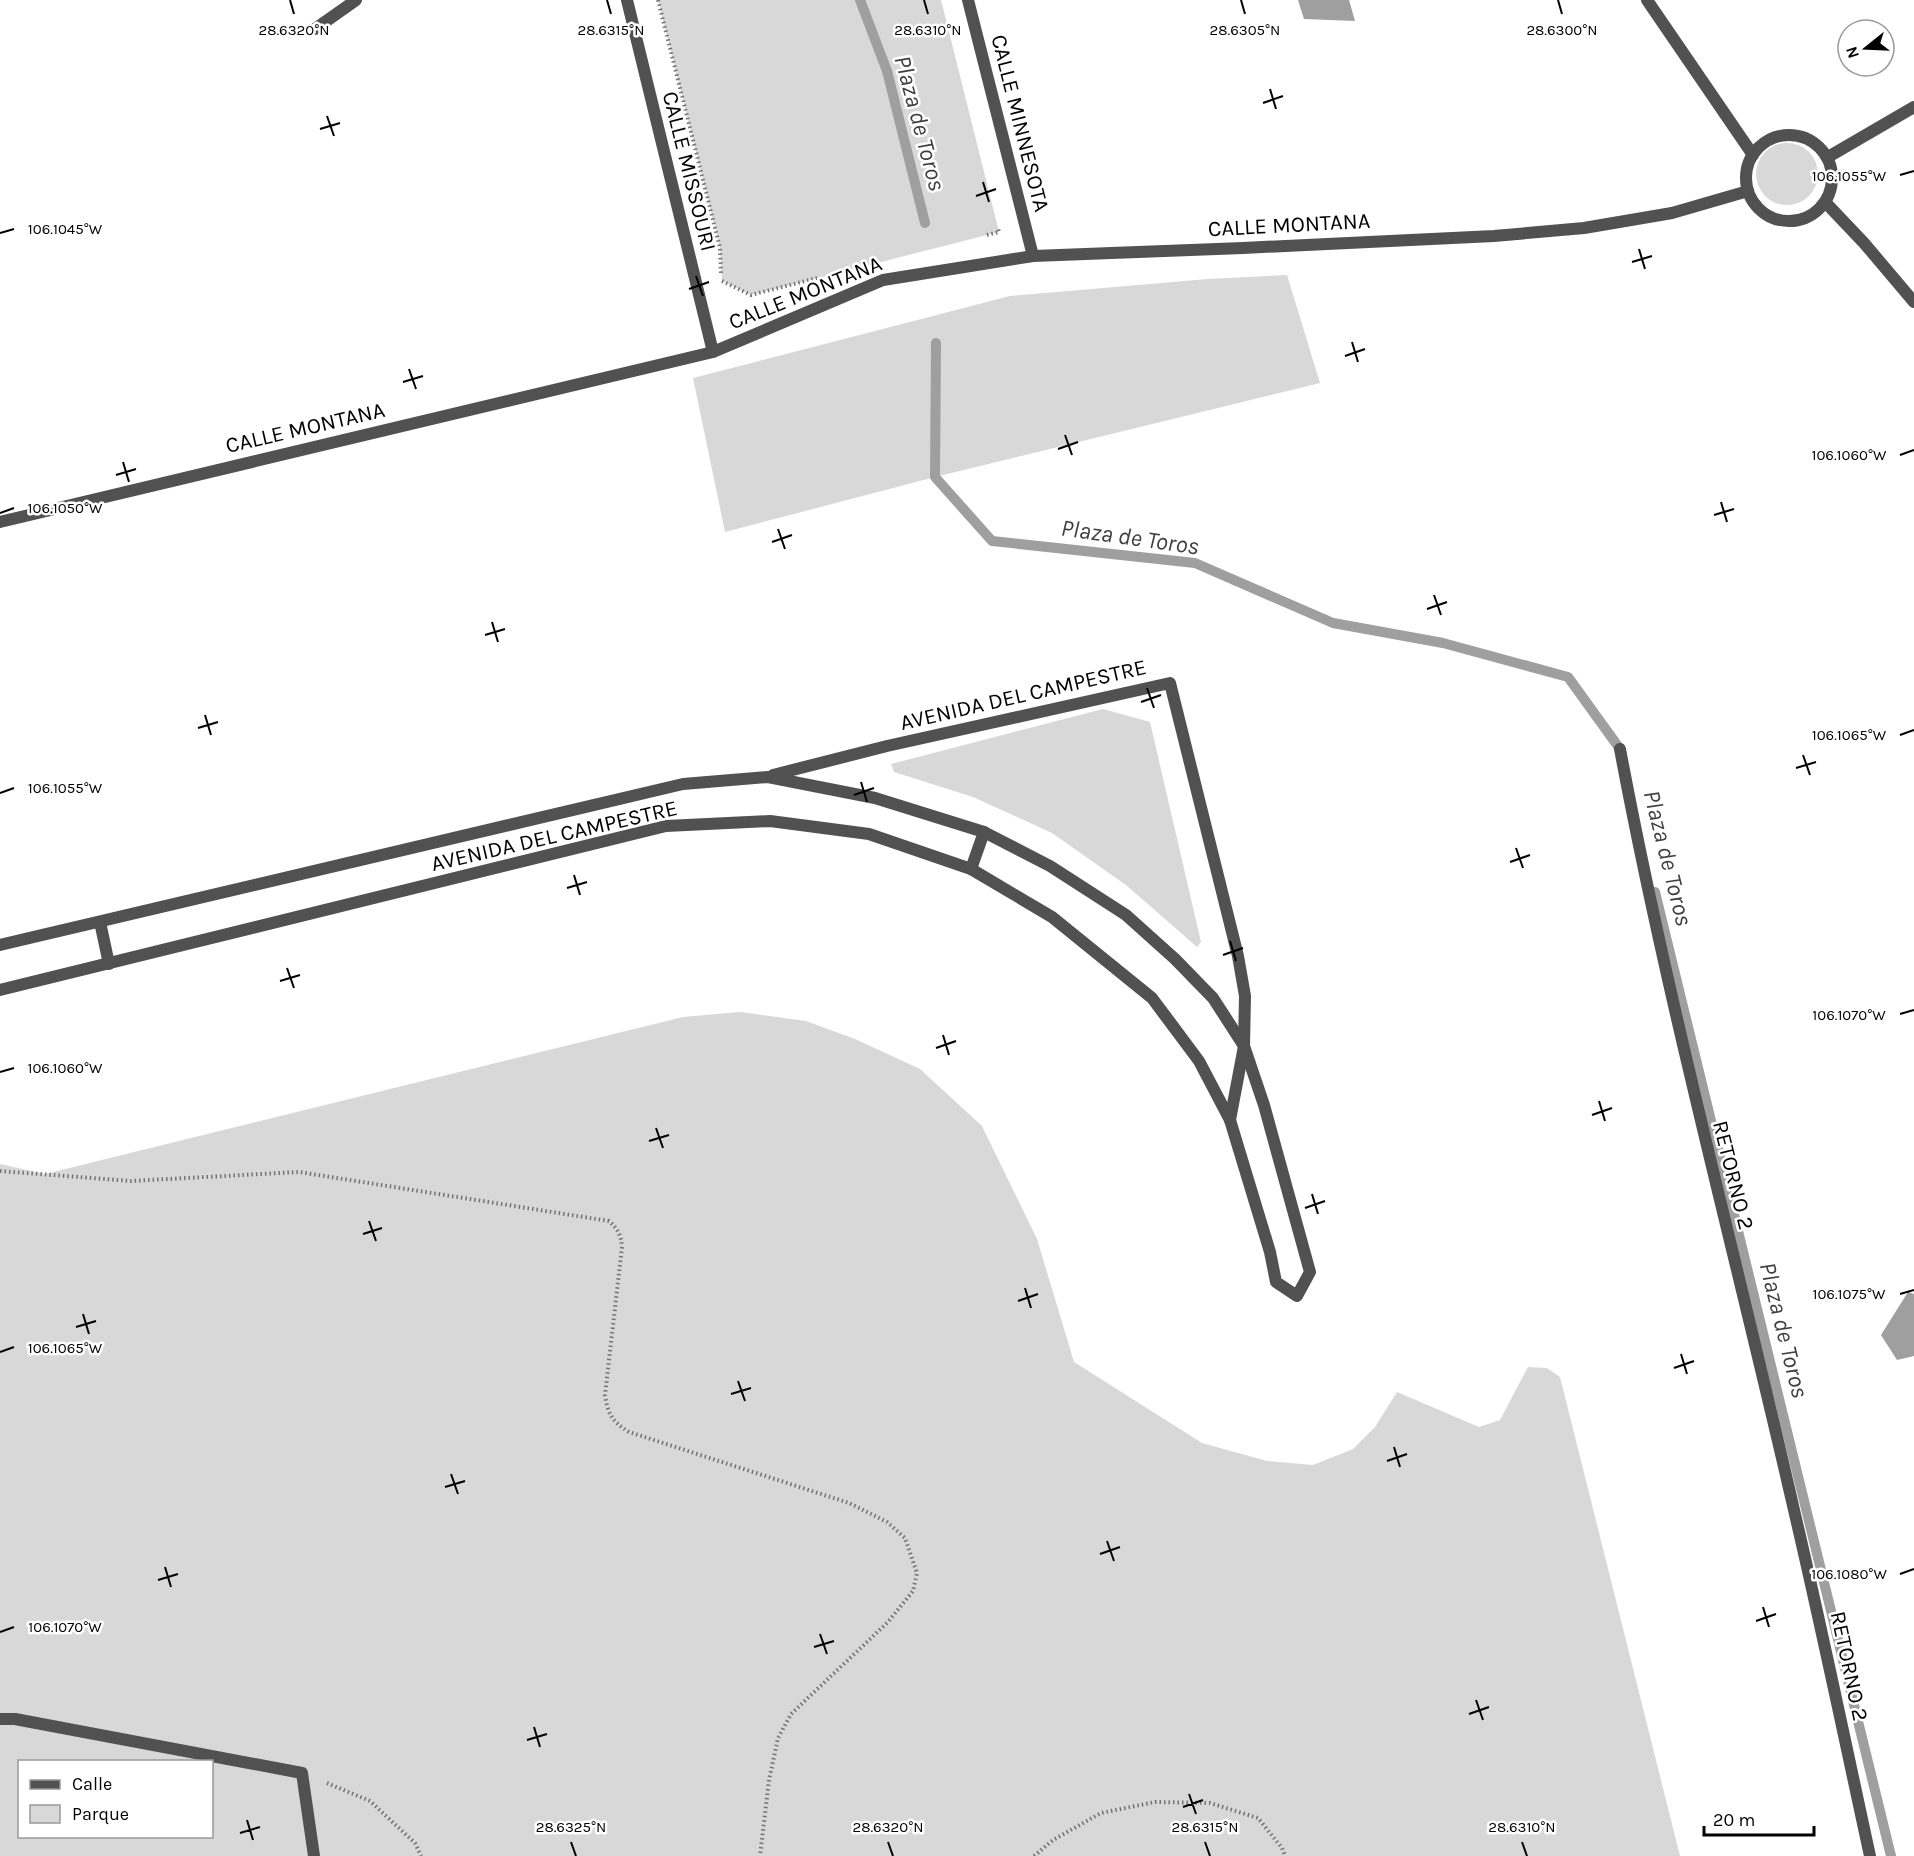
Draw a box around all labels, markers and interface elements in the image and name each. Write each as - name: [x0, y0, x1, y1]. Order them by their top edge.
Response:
- north arrow: [1836, 18, 1896, 78]
- text: 28.6320°N: [259, 21, 330, 39]
- text: 28.6315°N: [578, 21, 644, 39]
- text: 28.6310°N: [894, 21, 962, 39]
- text: 28.6305°N: [1210, 21, 1280, 39]
- text: 28.6300°N: [1526, 21, 1598, 39]
- street label: CALLE MINNESOTA: [985, 32, 1055, 215]
- text: N: [1841, 44, 1863, 61]
- water label: Plaza de Toros: [888, 52, 952, 194]
- street label: CALLE MISSOURI: [657, 89, 721, 254]
- text: 106.1055°W: [1812, 167, 1887, 185]
- street label: CALLE MONTANA: [1207, 208, 1371, 242]
- text: 106.1045°W: [28, 220, 103, 238]
- street label: CALLE MONTANA: [725, 250, 886, 335]
- street label: CALLE MONTANA: [223, 397, 388, 459]
- text: 106.1060°W: [1812, 446, 1887, 464]
- text: 106.1050°W: [28, 499, 103, 517]
- water label: Plaza de Toros: [1059, 513, 1201, 561]
- street label: AVENIDA DEL CAMPESTRE: [897, 654, 1149, 736]
- text: 106.1065°W: [1812, 726, 1887, 744]
- text: 106.1055°W: [28, 779, 103, 797]
- water label: Plaza de Toros: [1638, 787, 1698, 929]
- street label: AVENIDA DEL CAMPESTRE: [428, 795, 680, 877]
- text: 106.1070°W: [1812, 1006, 1886, 1024]
- text: 106.1060°W: [28, 1059, 103, 1077]
- street label: RETORNO 2: [1707, 1118, 1759, 1233]
- water label: Plaza de Toros: [1754, 1259, 1814, 1401]
- text: 106.1075°W: [1812, 1285, 1886, 1303]
- text: 106.1065°W: [28, 1339, 103, 1357]
- text: 106.1080°W: [1811, 1565, 1887, 1583]
- street label: RETORNO 2: [1825, 1609, 1873, 1724]
- text: 106.1070°W: [28, 1618, 102, 1636]
- legend: [18, 1760, 213, 1838]
- text: Calle: [72, 1773, 112, 1795]
- scale bar: [1704, 1799, 1814, 1837]
- text: Parque: [72, 1803, 129, 1825]
- text: 20 m: [1713, 1809, 1755, 1831]
- text: 28.6325°N: [536, 1818, 606, 1836]
- text: 28.6320°N: [853, 1818, 924, 1836]
- text: 28.6315°N: [1172, 1818, 1238, 1836]
- text: 28.6310°N: [1488, 1818, 1556, 1836]

